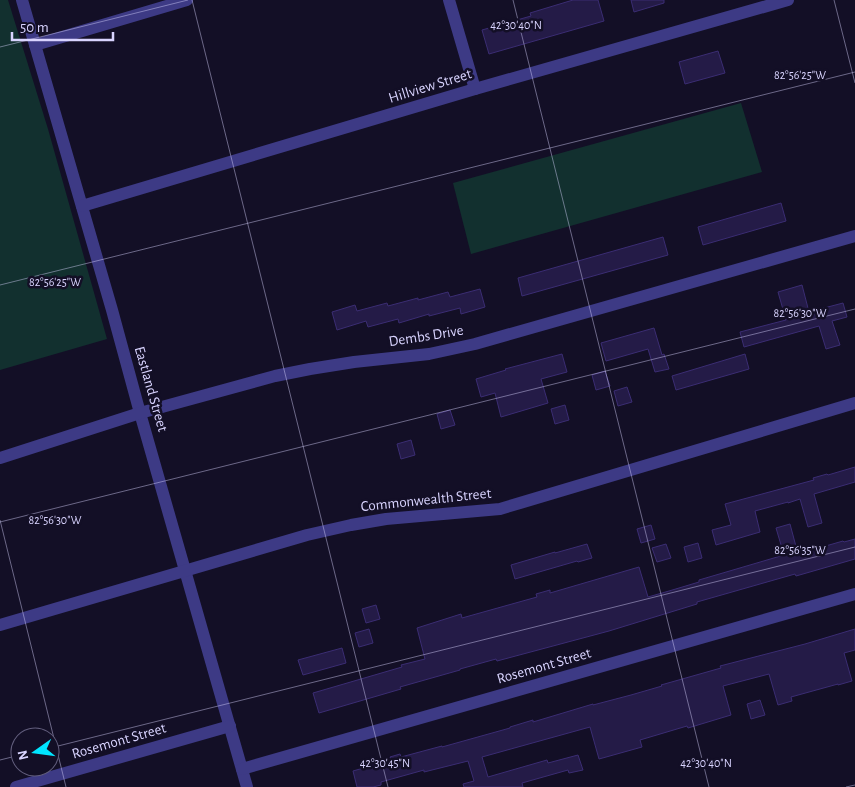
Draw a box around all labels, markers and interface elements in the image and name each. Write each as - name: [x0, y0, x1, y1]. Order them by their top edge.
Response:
- scale bar: [12, 10, 114, 42]
- text: 42°30'40"N: [490, 19, 542, 31]
- text: 50 m: [20, 20, 49, 35]
- street label: Hillview Street: [387, 66, 474, 106]
- text: 82°56'25"W: [774, 69, 826, 81]
- text: 82°56'25"W: [29, 276, 81, 288]
- text: 82°56'30"W: [774, 307, 827, 319]
- street label: Dembs Drive: [388, 323, 465, 349]
- street label: Eastland Street: [132, 345, 170, 434]
- street label: Commonwealth Street: [360, 486, 492, 514]
- text: 82°56'30"W: [29, 514, 82, 526]
- text: 82°56'35"W: [774, 544, 826, 556]
- street label: Rosemont Street: [495, 645, 593, 687]
- street label: Rosemont Street: [70, 720, 168, 762]
- north arrow: [10, 727, 60, 777]
- text: N: [15, 748, 31, 761]
- text: 42°30'45"N: [360, 757, 410, 769]
- text: 42°30'40"N: [680, 757, 732, 769]

